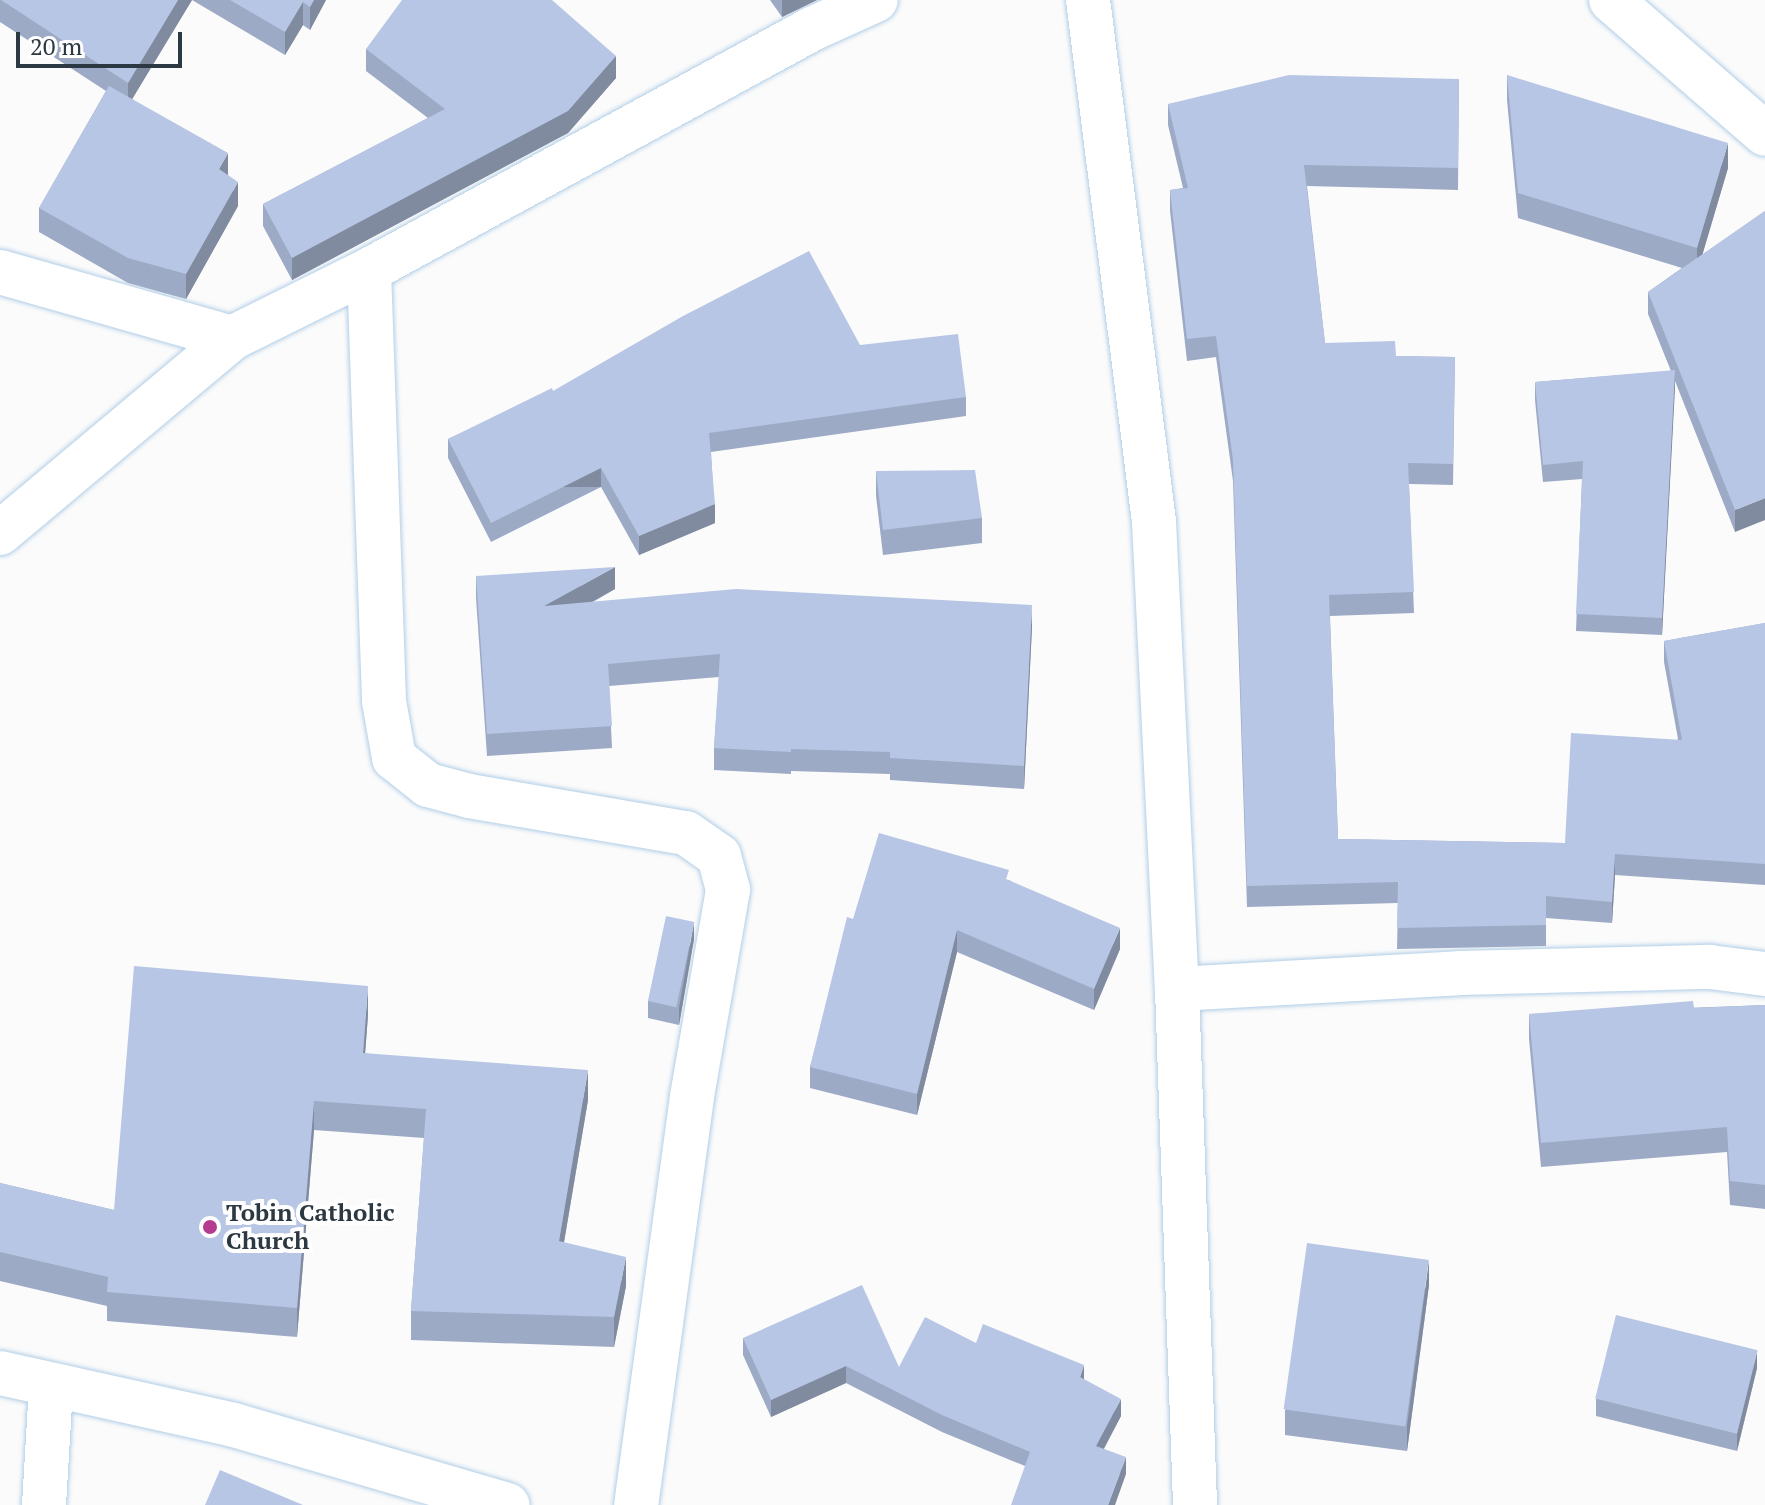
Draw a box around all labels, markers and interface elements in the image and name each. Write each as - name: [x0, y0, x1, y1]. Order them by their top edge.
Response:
- scale bar: [20, 16, 186, 66]
- text: 20 m: [30, 30, 82, 62]
- place label: Tobin Catholic Church: [226, 1199, 395, 1255]
- marker: Tobin Catholic Church: [201, 1218, 219, 1236]

